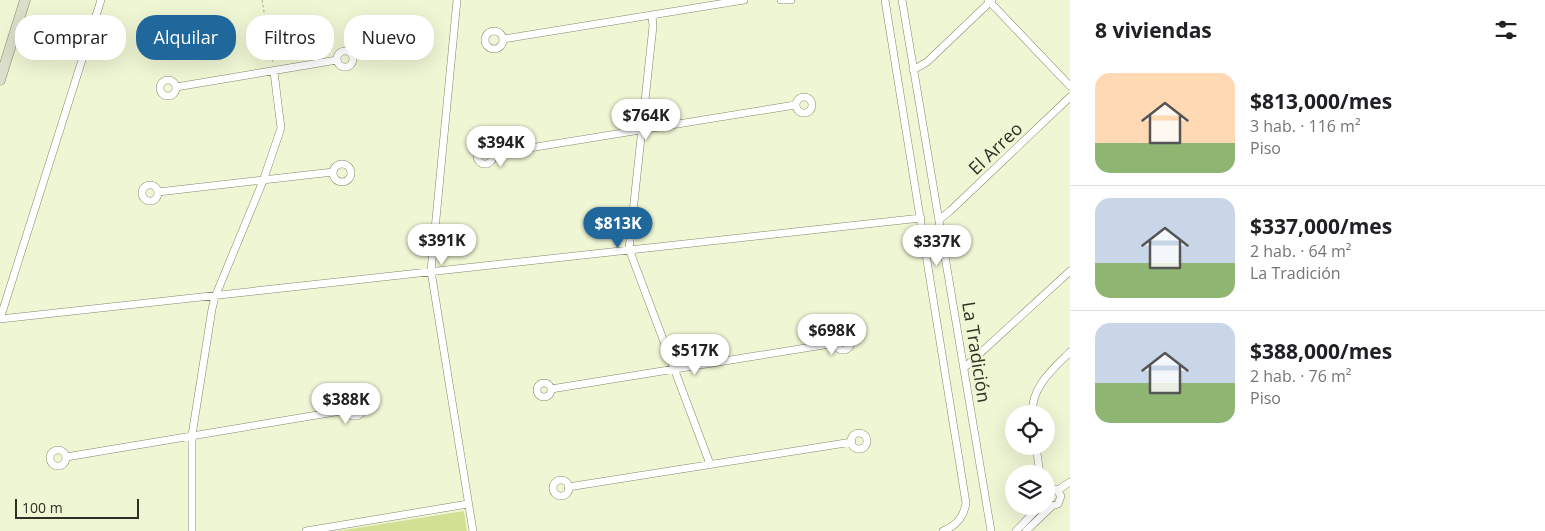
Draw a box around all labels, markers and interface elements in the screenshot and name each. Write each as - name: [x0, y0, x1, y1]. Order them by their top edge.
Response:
- chip: Comprar: [15, 15, 126, 60]
- chip: Alquilar: [136, 15, 236, 60]
- chip: Filtros: [246, 15, 334, 60]
- chip: Nuevo: [344, 15, 434, 60]
- text: 8 viviendas: [1095, 16, 1212, 44]
- icon: filters: [1492, 16, 1520, 44]
- text: $813,000/mes: [1250, 87, 1392, 115]
- icon: home: [1135, 93, 1195, 153]
- pin: $764K: [611, 98, 681, 141]
- text: $764K: [622, 104, 670, 126]
- text: 3 hab. · 116 m²: [1250, 115, 1361, 137]
- street label: El Arreo: [963, 116, 1027, 180]
- pin: $394K: [466, 126, 536, 168]
- text: $394K: [477, 131, 525, 153]
- text: Piso: [1250, 137, 1281, 159]
- pin: $813K: [583, 206, 653, 249]
- text: $813K: [594, 212, 642, 234]
- text: $337,000/mes: [1250, 212, 1392, 240]
- icon: home: [1135, 218, 1195, 278]
- pin: $391K: [407, 224, 477, 266]
- pin: $337K: [902, 224, 972, 267]
- text: $391K: [418, 229, 466, 251]
- text: $337K: [913, 230, 961, 252]
- text: 2 hab. · 64 m²: [1250, 240, 1351, 262]
- text: La Tradición: [1250, 262, 1341, 284]
- street label: La Tradición: [957, 300, 997, 404]
- pin: $698K: [797, 314, 867, 356]
- text: $698K: [808, 319, 856, 341]
- pin: $517K: [660, 334, 730, 376]
- text: $388,000/mes: [1250, 337, 1392, 365]
- text: $517K: [671, 339, 719, 361]
- icon: home: [1135, 343, 1195, 403]
- text: 2 hab. · 76 m²: [1250, 365, 1351, 387]
- pin: $388K: [311, 382, 381, 425]
- text: Piso: [1250, 387, 1281, 409]
- text: $388K: [322, 388, 370, 410]
- map controls: [1005, 405, 1055, 515]
- button: locate: [1005, 405, 1055, 455]
- button: layers: [1005, 465, 1055, 515]
- scale bar: [15, 496, 139, 519]
- text: 100 m: [22, 498, 63, 517]

